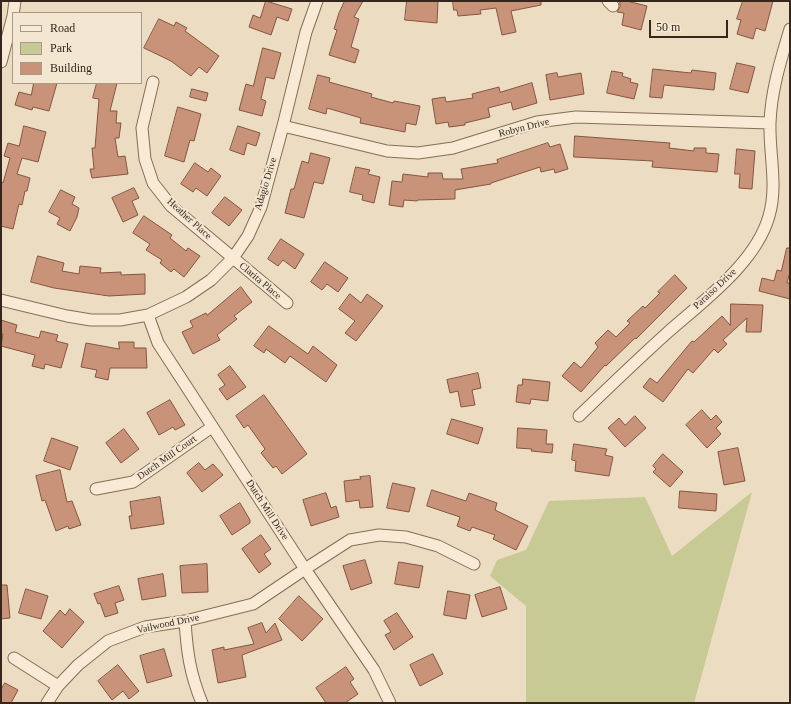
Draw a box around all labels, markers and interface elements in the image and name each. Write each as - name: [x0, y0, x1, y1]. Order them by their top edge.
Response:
- legend: [12, 12, 142, 84]
- scale bar: [651, 12, 730, 38]
- text: 50 m: [656, 20, 680, 34]
- text: Road: [50, 21, 75, 35]
- text: Park: [50, 41, 72, 55]
- text: Building: [50, 61, 92, 75]
- street label: Robyn Drive: [497, 116, 551, 140]
- street label: Adagio Drive: [252, 156, 280, 212]
- street label: Heather Place: [164, 196, 214, 242]
- street label: Clarita Place: [236, 260, 284, 302]
- street label: Paraiso Drive: [691, 266, 739, 312]
- street label: Dutch Mill Court: [135, 433, 199, 483]
- street label: Dutch Mill Drive: [243, 478, 291, 542]
- street label: Vailwood Drive: [136, 612, 200, 636]

